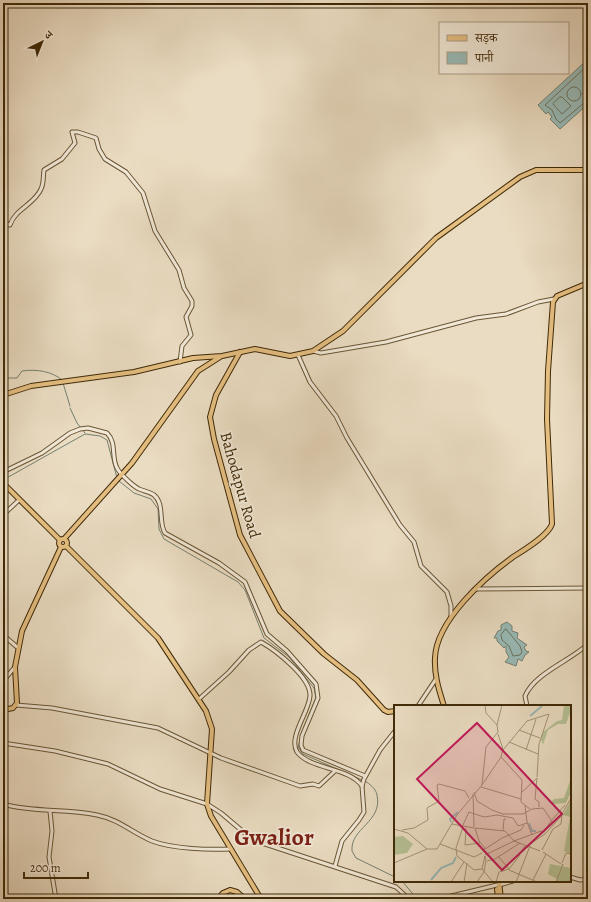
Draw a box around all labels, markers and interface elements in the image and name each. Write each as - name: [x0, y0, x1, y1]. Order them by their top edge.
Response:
- north arrow: [22, 22, 62, 62]
- legend: [439, 22, 569, 74]
- text: उ: [41, 27, 57, 43]
- text: सड़क: [474, 30, 499, 46]
- text: पानी: [474, 50, 494, 66]
- street label: Bahodapur Road: [214, 429, 266, 541]
- inset map: [394, 705, 571, 882]
- district label: Gwalior: [234, 821, 314, 853]
- scale bar: [24, 854, 88, 880]
- text: 200 m: [30, 860, 61, 876]

